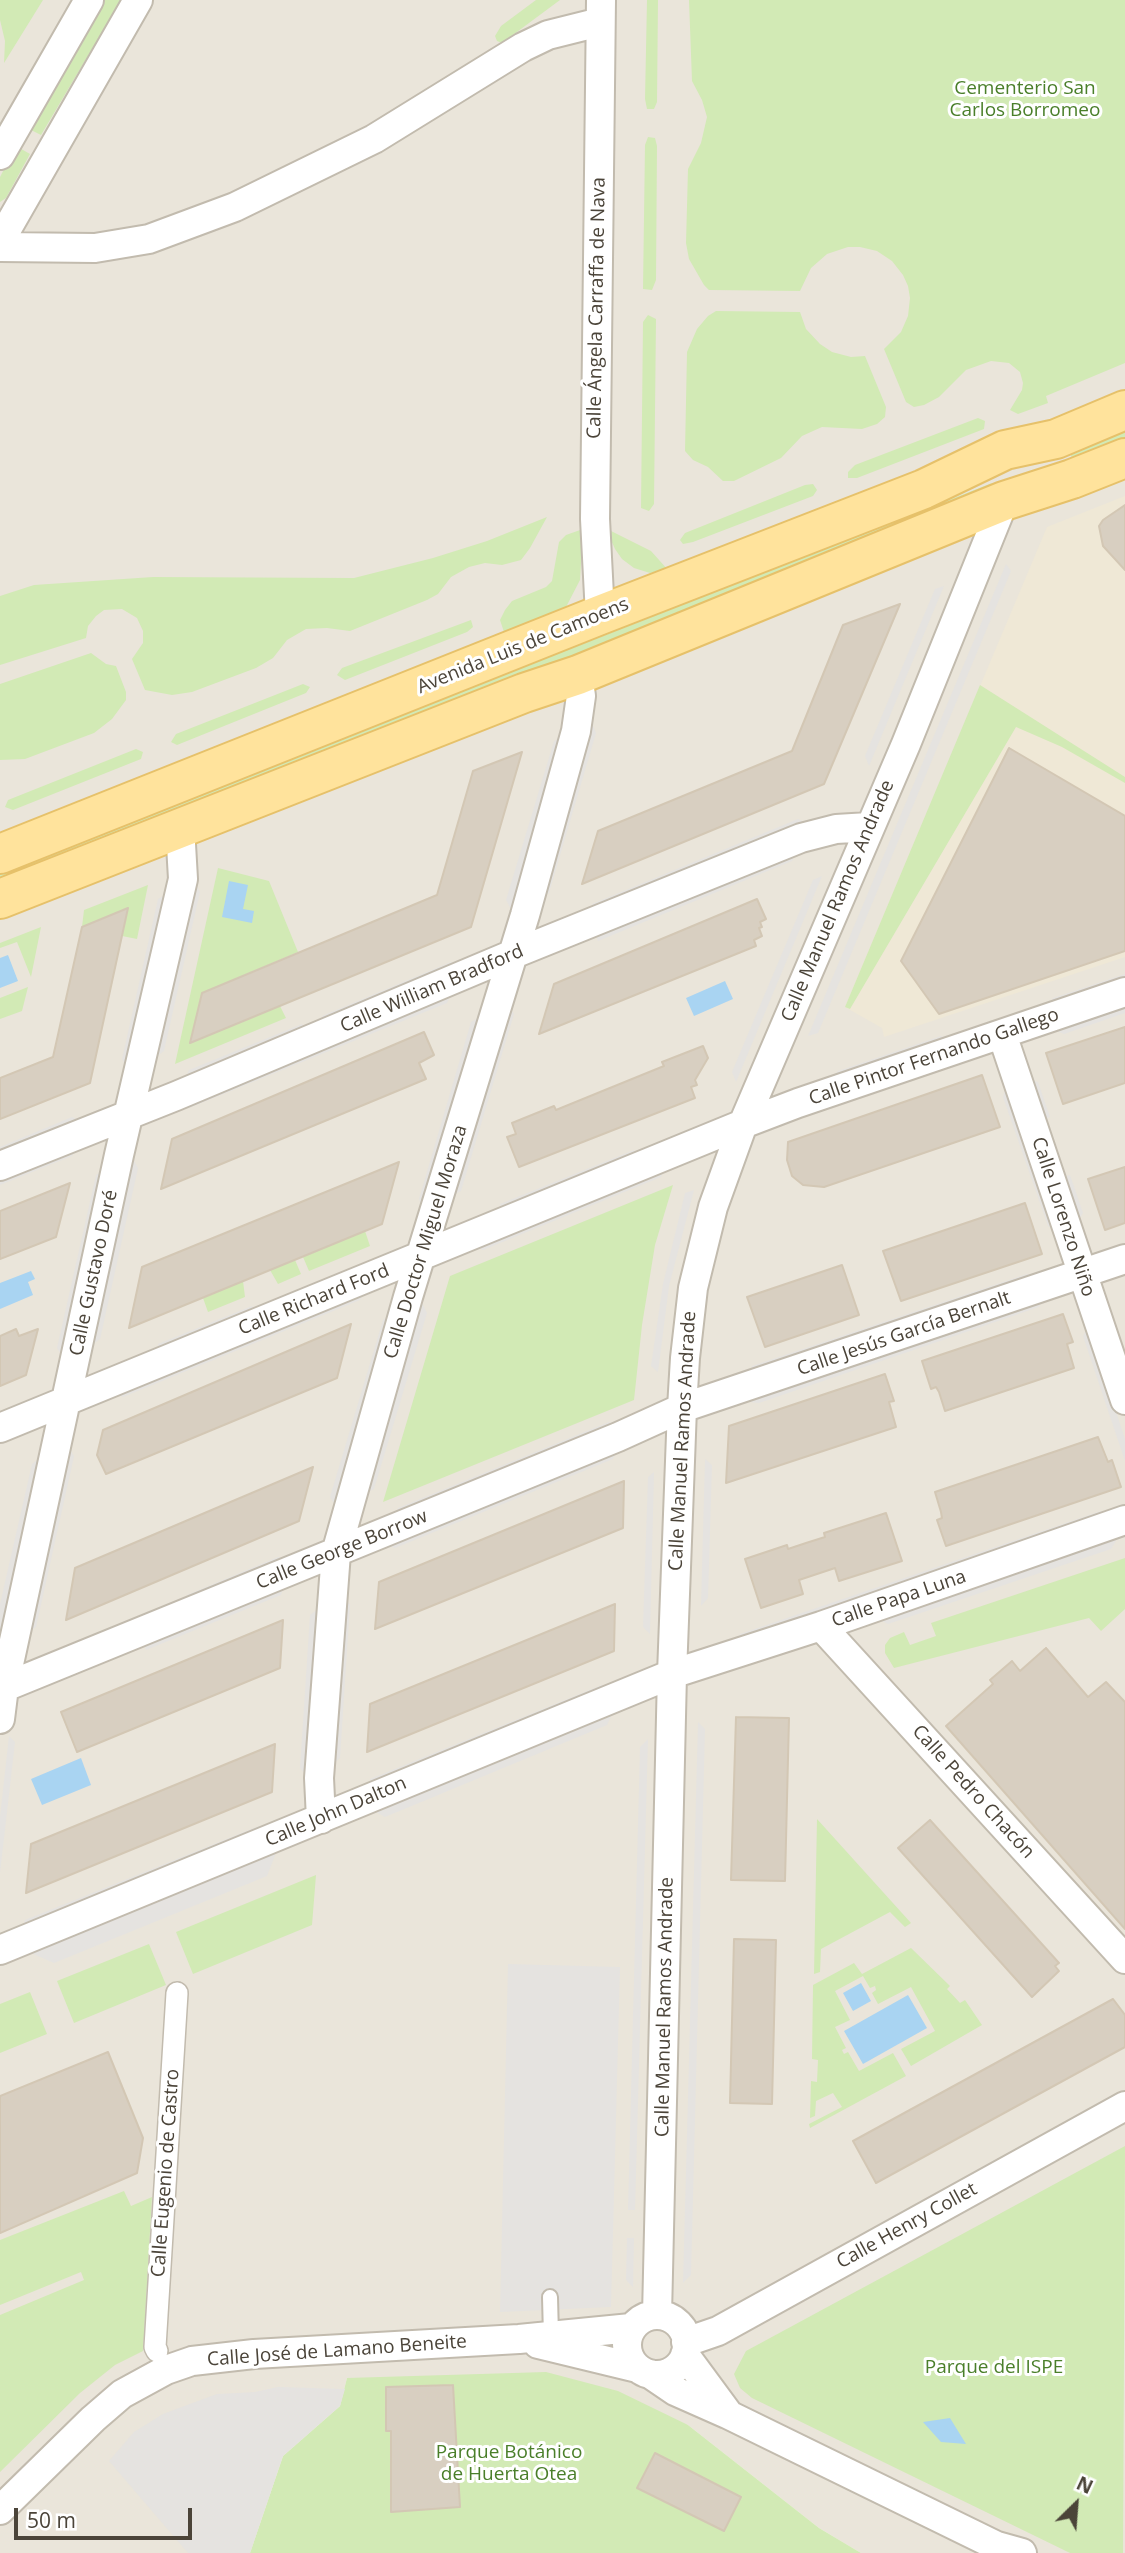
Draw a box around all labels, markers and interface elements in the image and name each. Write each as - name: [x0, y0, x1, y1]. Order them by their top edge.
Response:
- park label: Cementerio San Carlos Borromeo: [950, 78, 1100, 122]
- street label: Calle Ángela Carraffa de Nava: [583, 177, 611, 439]
- street label: Avenida Luis de Camoens: [414, 593, 632, 699]
- street label: Calle Manuel Ramos Andrade: [777, 777, 899, 1025]
- street label: Calle William Bradford: [337, 940, 527, 1038]
- street label: Calle Pintor Fernando Gallego: [806, 1003, 1062, 1111]
- street label: Calle Doctor Miguel Moraza: [380, 1122, 472, 1362]
- street label: Calle Lorenzo Niño: [1026, 1134, 1100, 1300]
- street label: Calle Gustavo Doré: [65, 1188, 123, 1358]
- street label: Calle Richard Ford: [235, 1259, 393, 1341]
- street label: Calle Jesús García Bernalt: [794, 1287, 1014, 1381]
- street label: Calle Manuel Ramos Andrade: [665, 1310, 701, 1572]
- street label: Calle George Borrow: [253, 1505, 431, 1595]
- street label: Calle Papa Luna: [829, 1565, 969, 1633]
- street label: Calle Pedro Chacón: [907, 1720, 1039, 1864]
- street label: Calle John Dalton: [262, 1772, 410, 1852]
- street label: Calle Manuel Ramos Andrade: [651, 1877, 679, 2137]
- street label: Calle Eugenio de Castro: [147, 2068, 185, 2278]
- street label: Calle Henry Collet: [833, 2178, 981, 2274]
- street label: Calle José de Lamano Beneite: [206, 2331, 468, 2371]
- park label: Parque del ISPE: [925, 2357, 1063, 2379]
- park label: Parque Botánico de Huerta Otea: [436, 2442, 582, 2486]
- north arrow: [1041, 2469, 1111, 2539]
- text: N: [1072, 2470, 1097, 2500]
- scale bar: [18, 2494, 196, 2538]
- text: 50 m: [27, 2506, 76, 2534]

